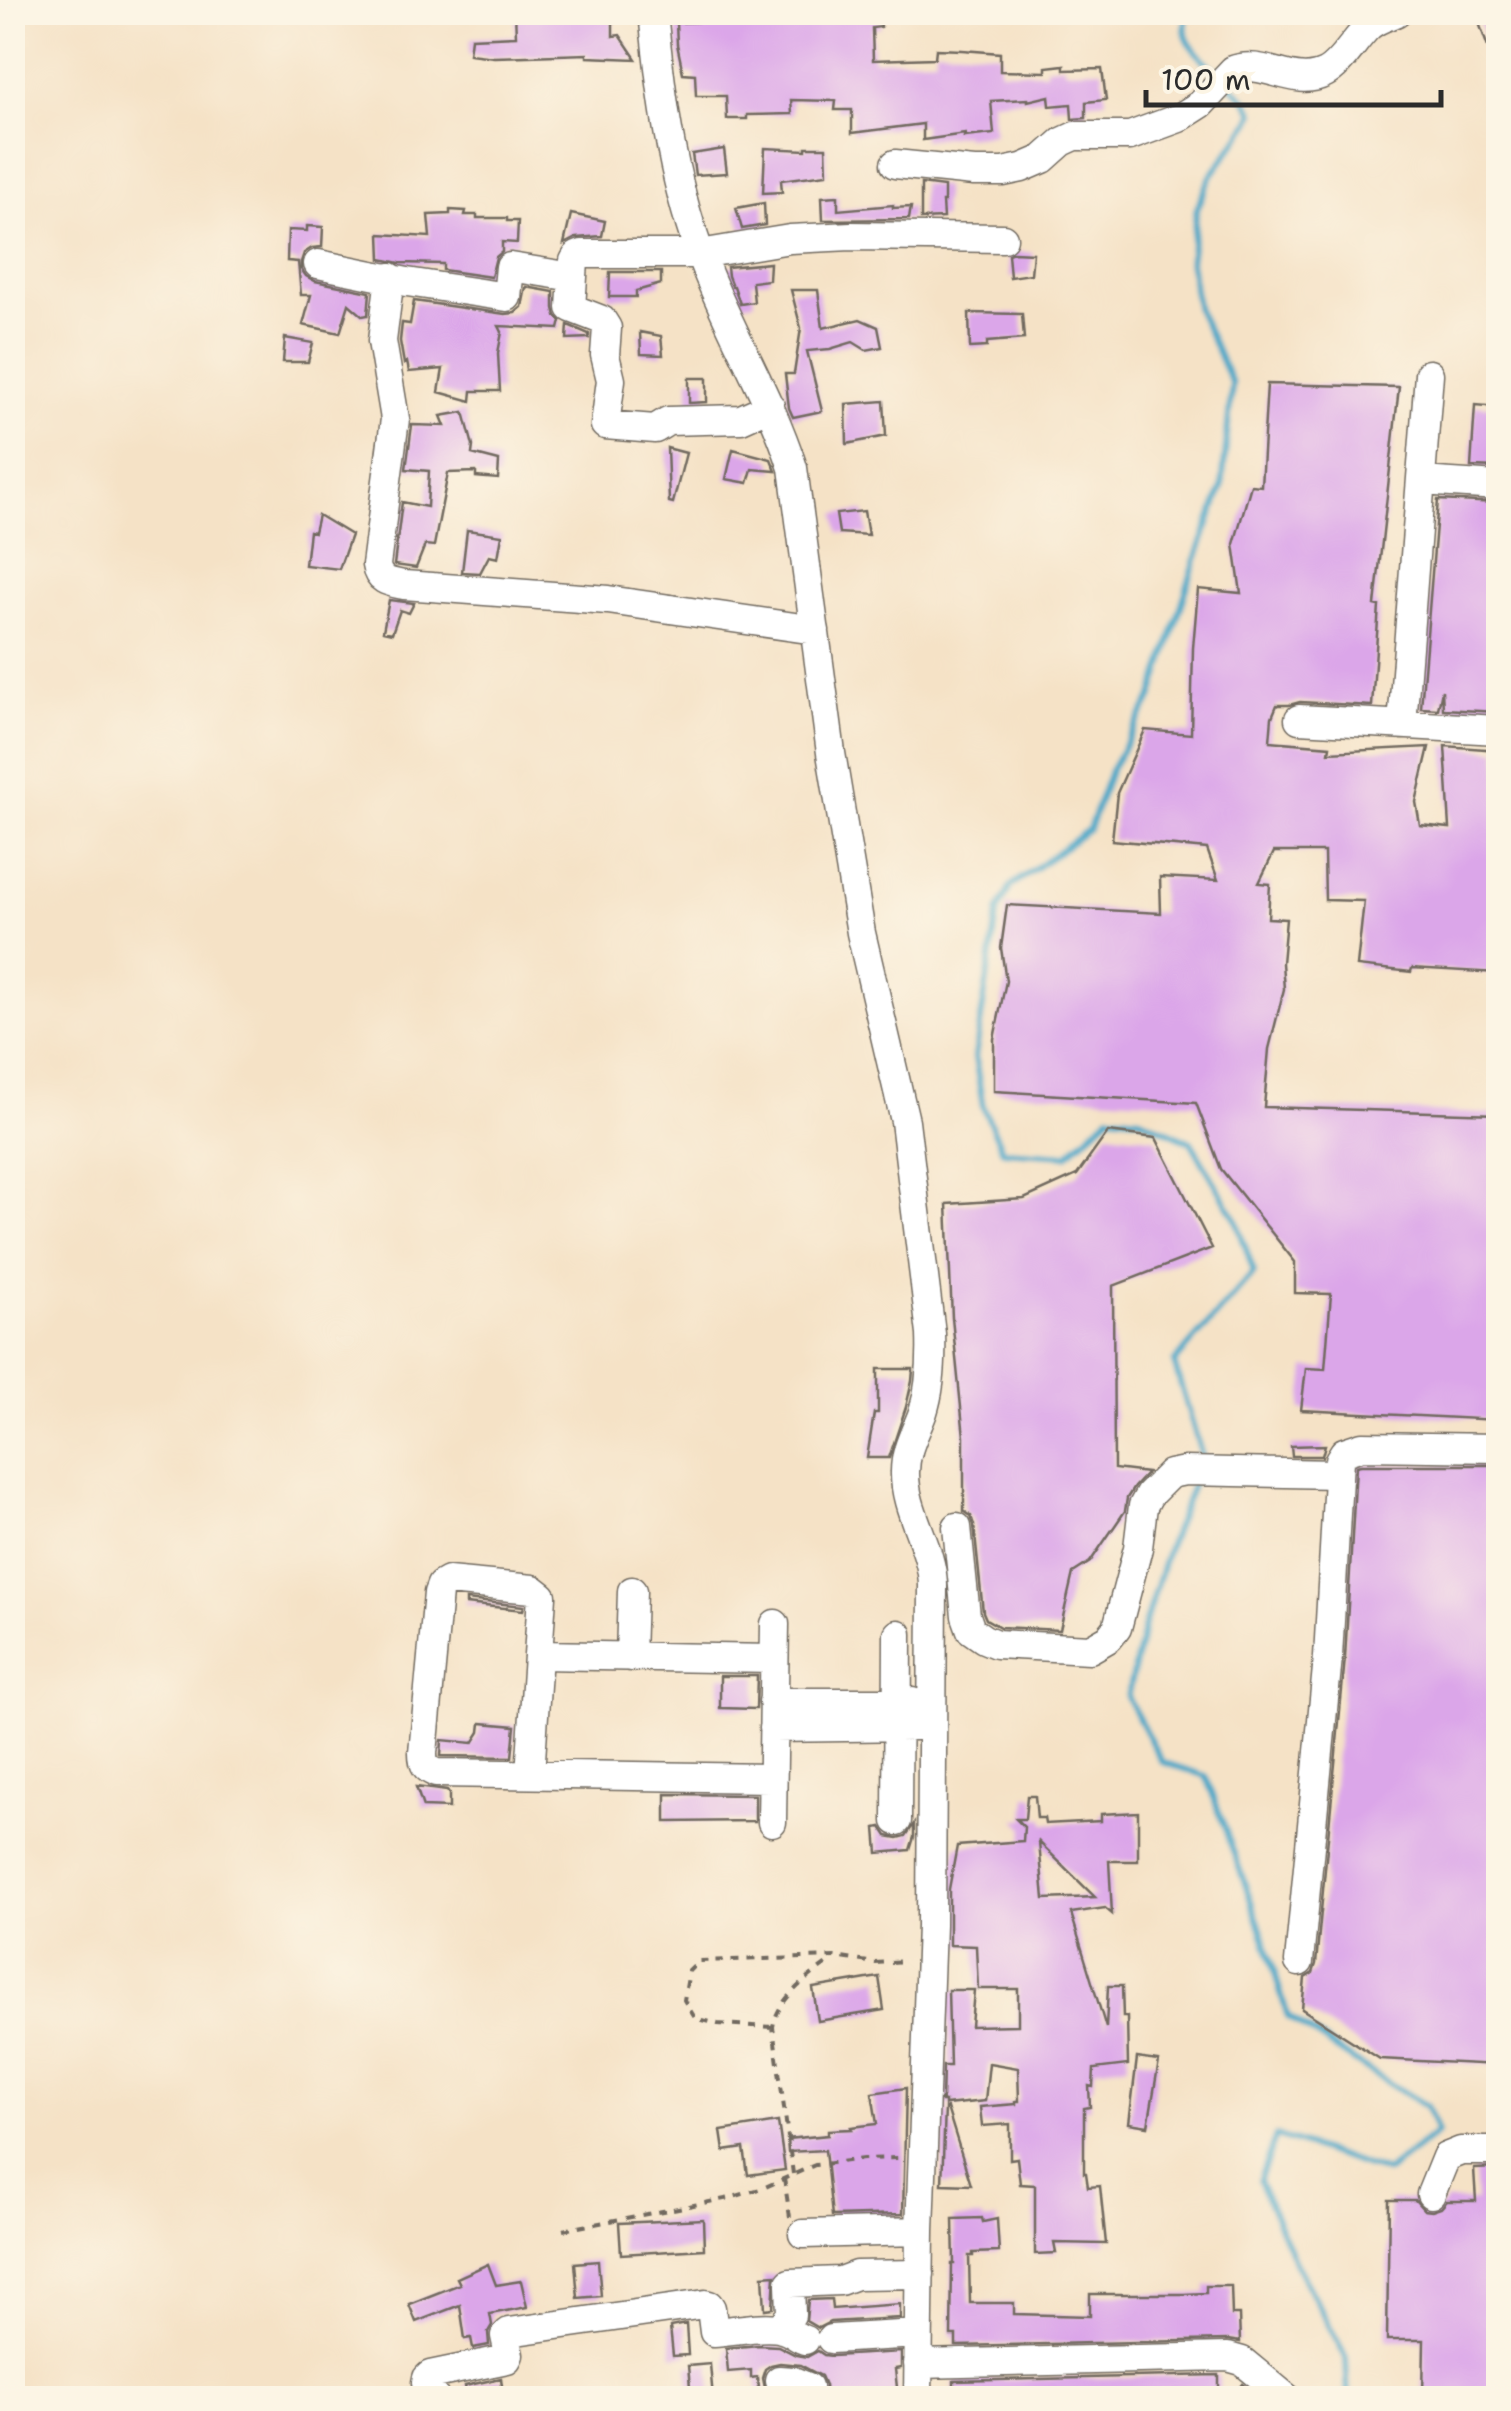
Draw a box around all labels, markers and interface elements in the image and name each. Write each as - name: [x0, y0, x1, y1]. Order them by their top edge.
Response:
- scale bar: [1146, 45, 1441, 107]
- text: 100 m: [1161, 59, 1251, 100]

